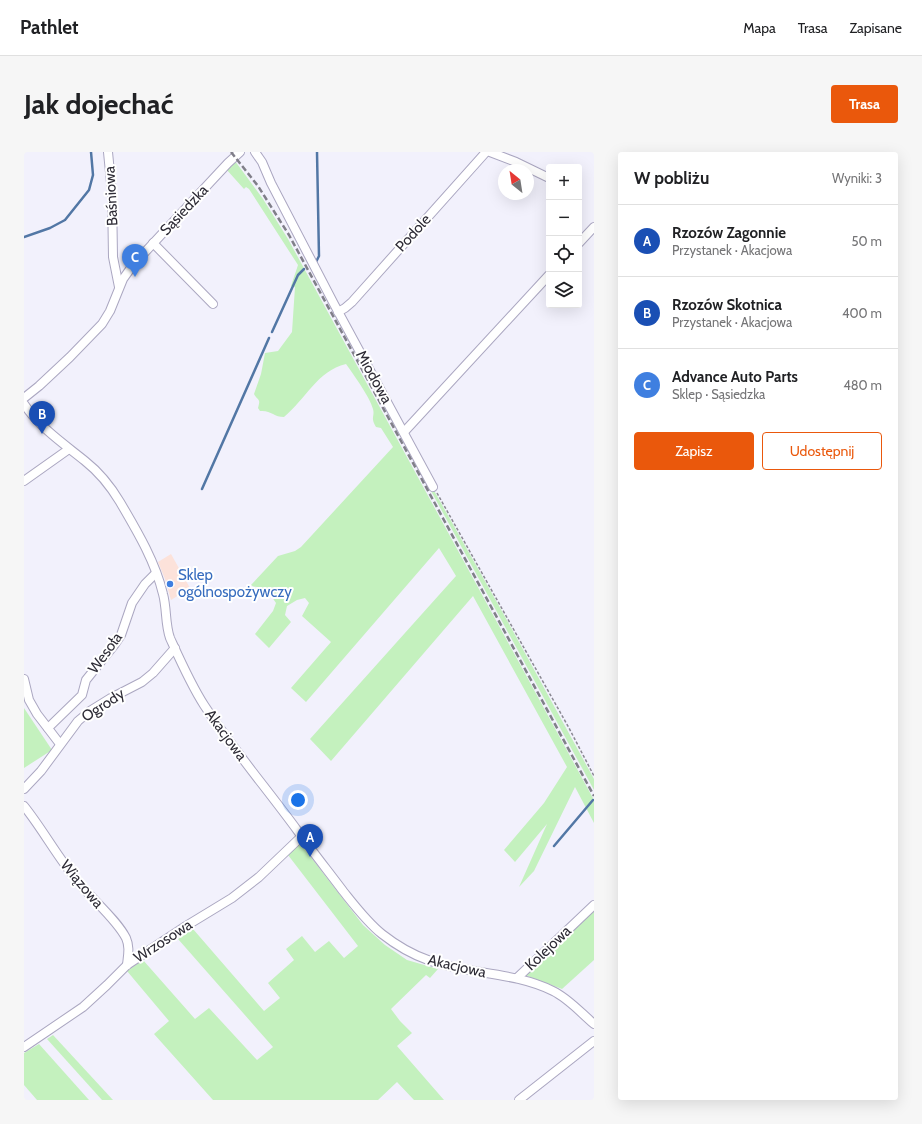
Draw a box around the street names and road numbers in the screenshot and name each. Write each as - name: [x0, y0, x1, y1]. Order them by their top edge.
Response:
- street label: Baśniowa: [100, 165, 122, 226]
- street label: Sąsiedzka: [156, 181, 212, 239]
- street label: Podole: [391, 210, 435, 256]
- street label: Miodowa: [352, 347, 396, 407]
- street label: Wesoła: [84, 628, 126, 677]
- street label: Ogrody: [78, 684, 128, 726]
- street label: Akacjowa: [201, 706, 251, 765]
- street label: Wiązowa: [57, 856, 108, 912]
- street label: Wrzosowa: [130, 915, 196, 967]
- street label: Kolejowa: [521, 921, 575, 974]
- street label: Akacjowa: [426, 951, 489, 982]

